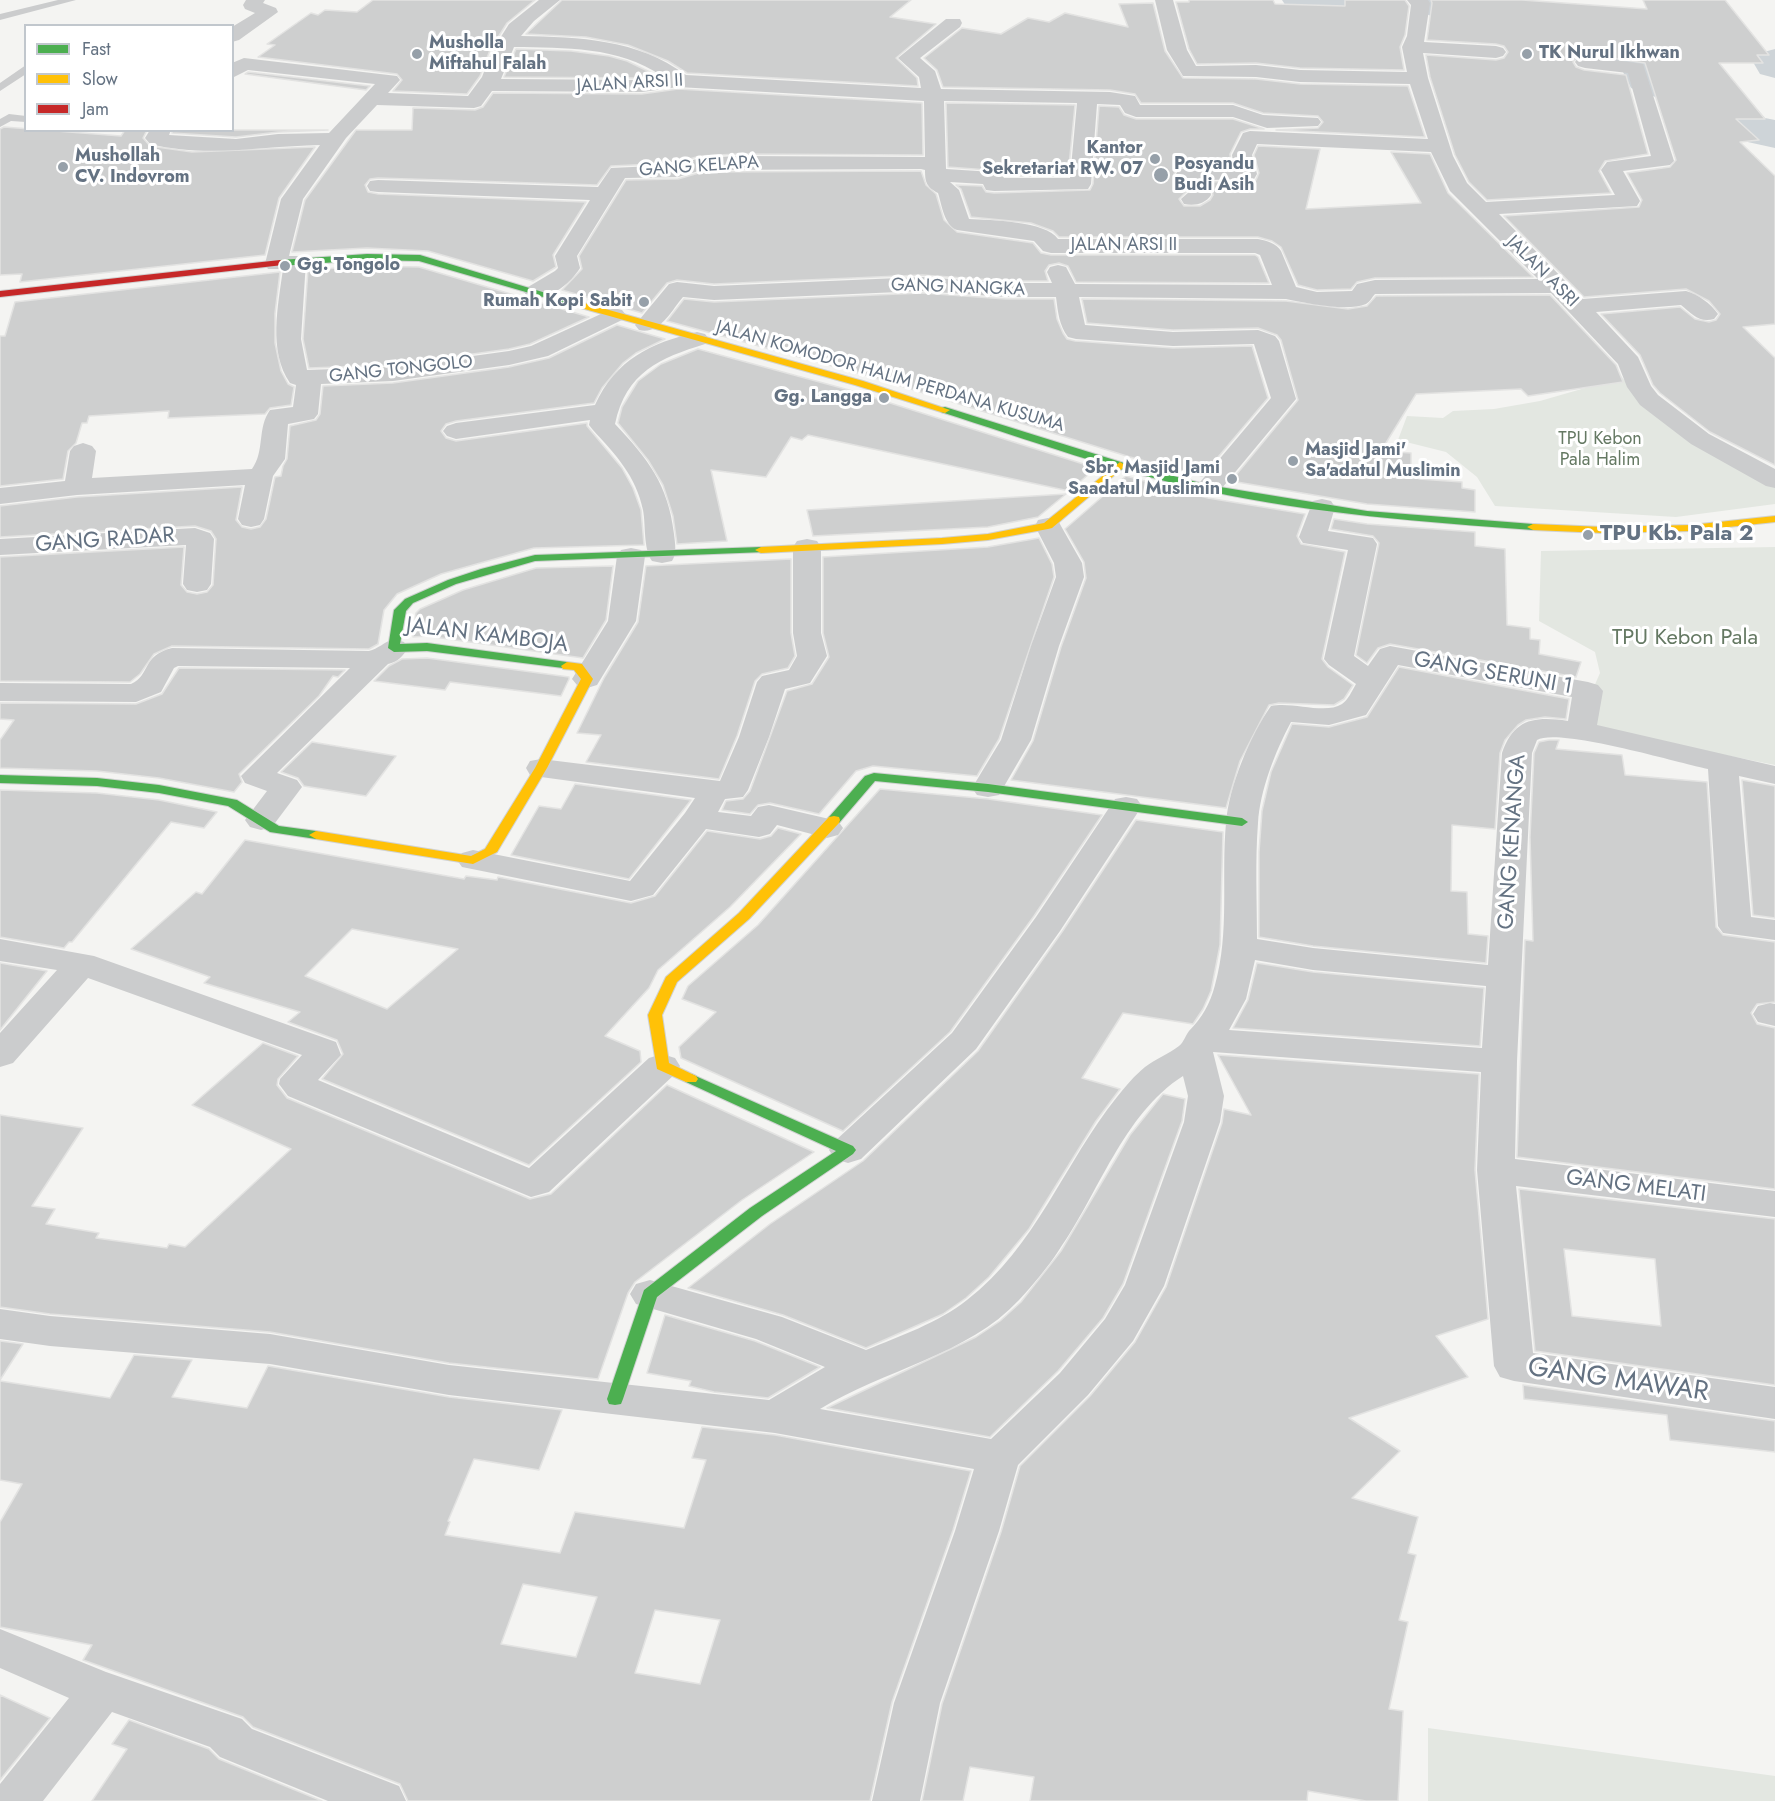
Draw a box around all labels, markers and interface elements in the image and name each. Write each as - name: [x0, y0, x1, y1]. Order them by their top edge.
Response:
- legend: [24, 24, 234, 132]
- place label: Musholla Miftahul Falah: [429, 33, 546, 76]
- text: Fast: [82, 36, 111, 62]
- place label: TK Nurul Ikhwan: [1539, 43, 1680, 65]
- marker: Musholla Miftahul Falah: [410, 47, 424, 61]
- marker: TK Nurul Ikhwan: [1520, 47, 1534, 61]
- text: Slow: [82, 66, 118, 92]
- street label: JALAN ARSI II: [576, 70, 684, 98]
- text: Jam: [82, 96, 109, 122]
- place label: Kantor Sekretariat RW. 07: [982, 138, 1143, 180]
- place label: Mushollah CV. Indovrom: [75, 146, 190, 188]
- street label: GANG KELAPA: [639, 152, 759, 182]
- marker: Kantor Sekretariat RW. 07: [1148, 152, 1162, 166]
- place label: Posyandu Budi Asih: [1174, 154, 1254, 196]
- marker: Mushollah CV. Indovrom: [56, 160, 70, 174]
- marker: Posyandu Budi Asih: [1152, 166, 1170, 184]
- street label: JALAN ASRI: [1502, 232, 1582, 312]
- street label: JALAN ARSI II: [1071, 235, 1177, 257]
- place label: Gg. Tongolo: [297, 255, 400, 277]
- marker: Gg. Tongolo: [278, 259, 292, 273]
- street label: GANG NANGKA: [890, 275, 1026, 301]
- place label: Rumah Kopi Sabit: [483, 291, 632, 313]
- marker: Rumah Kopi Sabit: [637, 295, 651, 309]
- street label: JALAN KOMODOR HALIM PERDANA KUSUMA: [713, 317, 1067, 437]
- street label: GANG TONGOLO: [328, 352, 474, 388]
- place label: Gg. Langga: [774, 387, 872, 409]
- marker: Gg. Langga: [877, 391, 891, 405]
- park label: TPU Kebon Pala Halim: [1558, 429, 1642, 472]
- place label: Masjid Jami' Sa'adatul Muslimin: [1305, 440, 1460, 482]
- marker: Masjid Jami' Sa'adatul Muslimin: [1286, 454, 1300, 468]
- place label: Sbr. Masjid Jami Saadatul Muslimin: [1068, 458, 1220, 500]
- marker: Sbr. Masjid Jami Saadatul Muslimin: [1225, 472, 1239, 486]
- place label: TPU Kb. Pala 2: [1600, 522, 1753, 548]
- street label: GANG RADAR: [34, 523, 176, 559]
- marker: TPU Kb. Pala 2: [1581, 528, 1595, 542]
- street label: JALAN KAMBOJA: [405, 613, 569, 659]
- park label: TPU Kebon Pala: [1612, 626, 1758, 652]
- street label: GANG SERUNI 1: [1412, 647, 1574, 701]
- street label: GANG KENANGA: [1494, 753, 1532, 931]
- street label: GANG MELATI: [1565, 1165, 1707, 1209]
- street label: GANG MAWAR: [1526, 1352, 1710, 1410]

